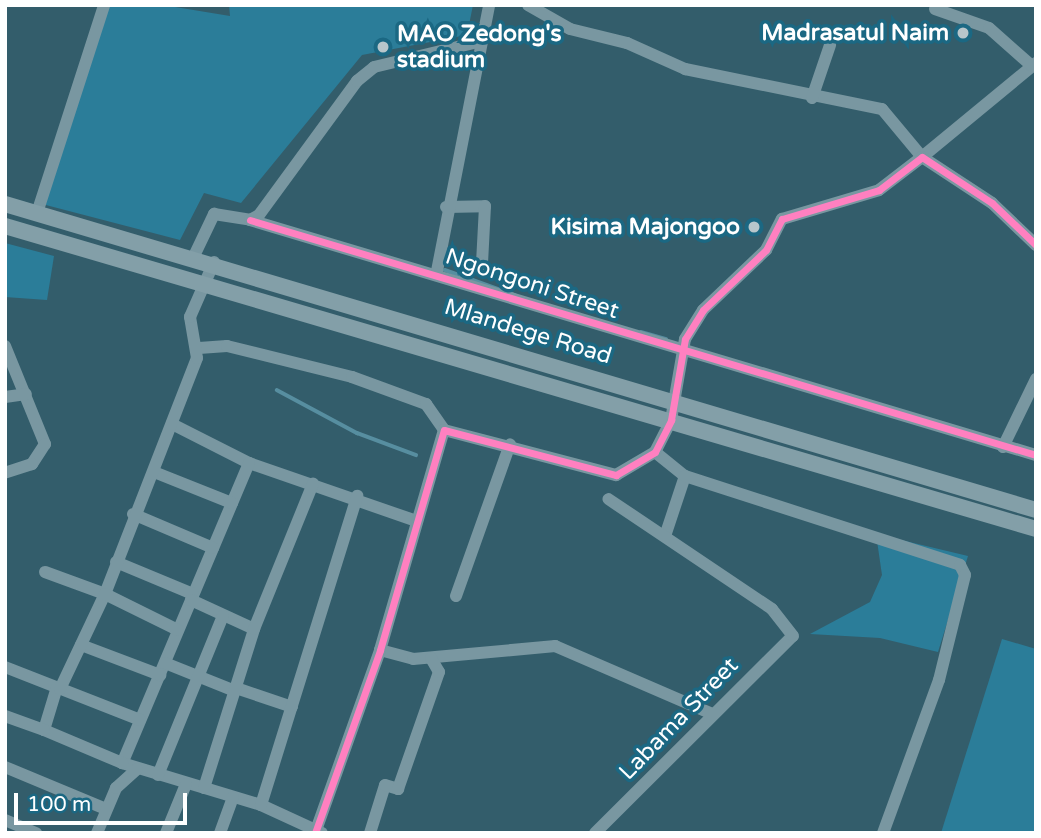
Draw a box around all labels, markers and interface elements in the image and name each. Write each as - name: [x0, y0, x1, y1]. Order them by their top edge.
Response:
- place label: Madrasatul Naim: [761, 19, 949, 47]
- place label: MAO Zedong's stadium: [397, 20, 562, 74]
- marker: Madrasatul Naim: [955, 25, 971, 41]
- marker: MAO Zedong's stadium: [375, 39, 391, 55]
- place label: Kisima Majongoo: [551, 213, 740, 241]
- marker: Kisima Majongoo: [746, 219, 762, 235]
- street label: Ngongoni Street: [442, 243, 622, 325]
- street label: Mlandege Road: [441, 293, 615, 371]
- street label: Labama Street: [614, 652, 744, 786]
- scale bar: [18, 778, 191, 822]
- text: 100 m: [27, 792, 91, 817]

